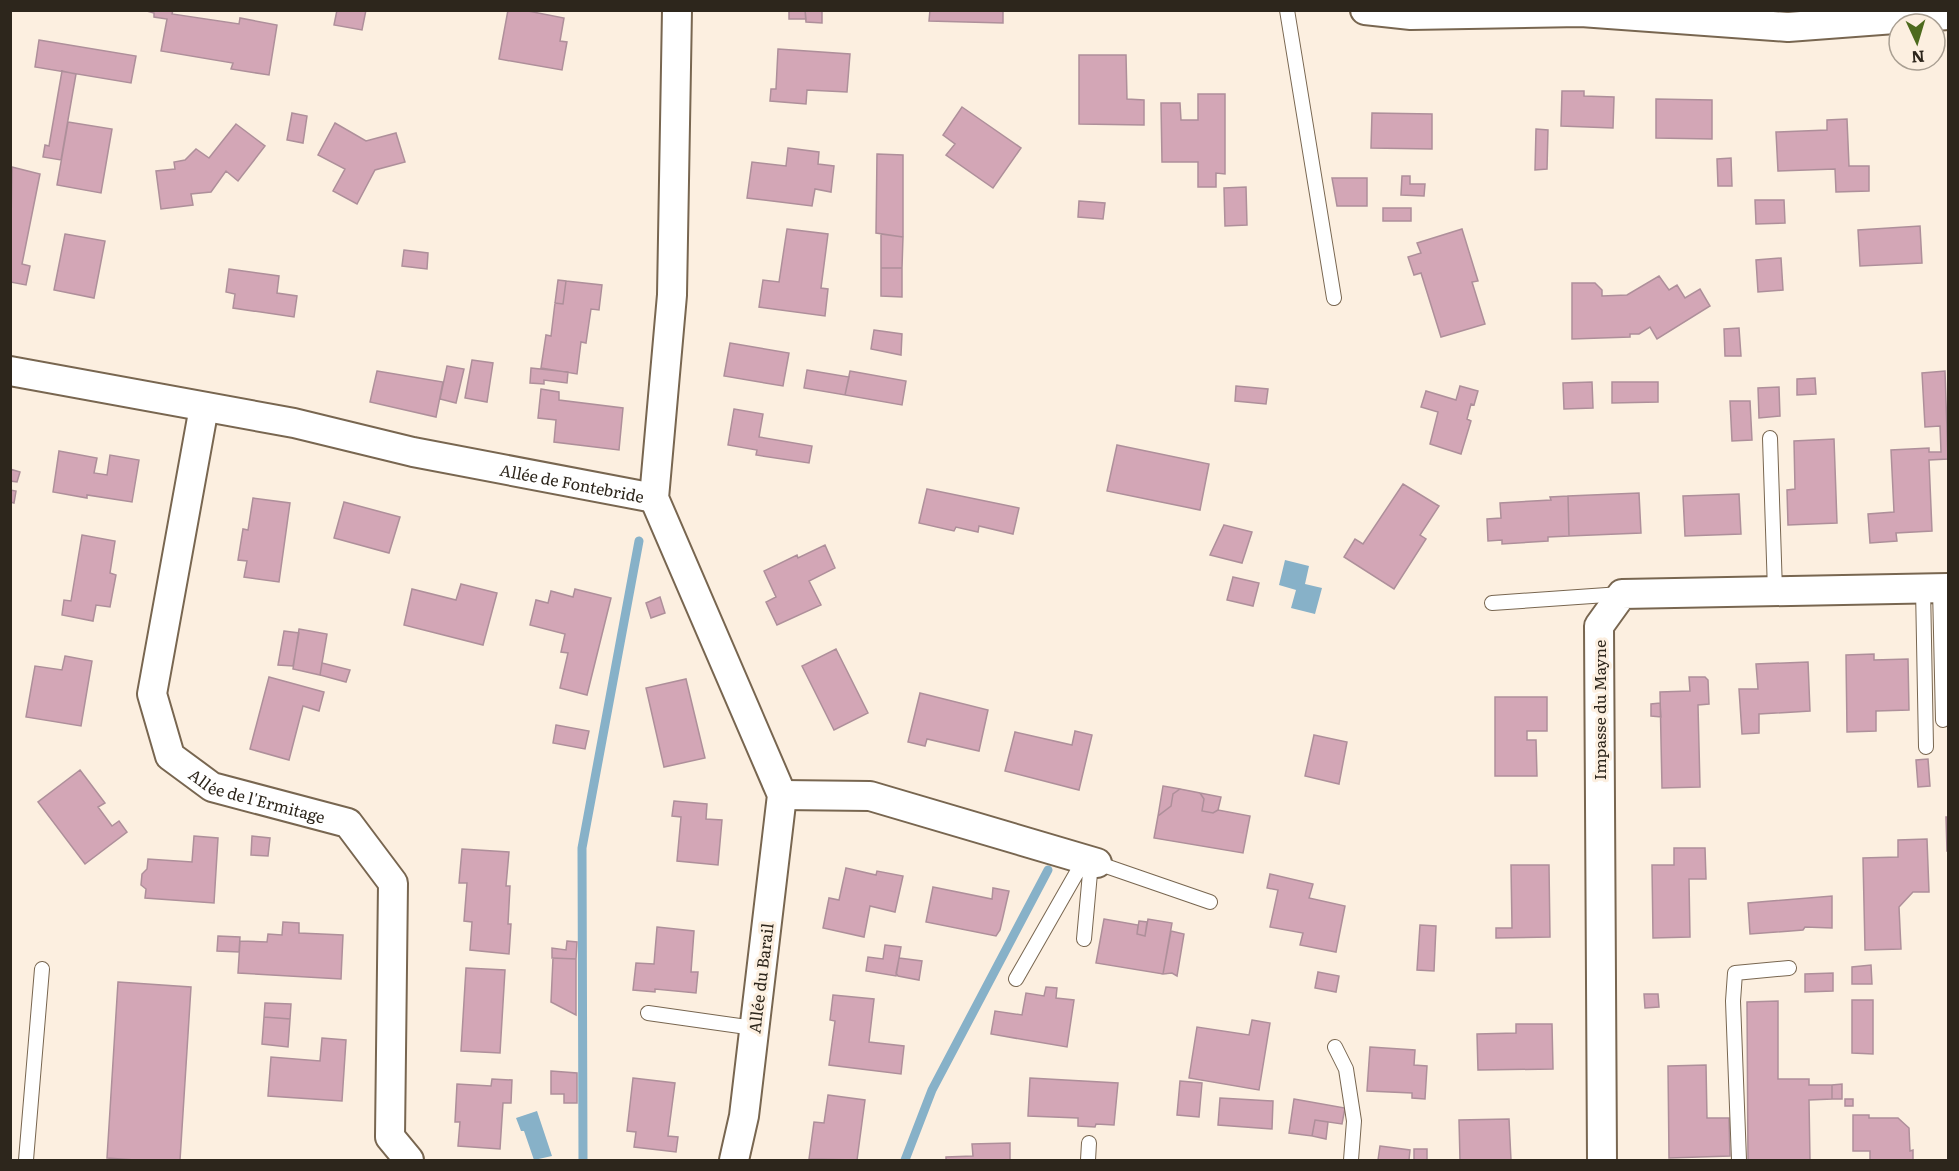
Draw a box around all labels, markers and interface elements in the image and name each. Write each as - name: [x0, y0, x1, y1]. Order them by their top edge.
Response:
- north arrow: [1887, 12, 1947, 72]
- text: N: [1911, 46, 1926, 70]
- street label: Allée de Fontebride: [498, 457, 646, 508]
- street label: Impasse du Mayne: [1587, 640, 1611, 780]
- street label: Allée de l'Ermitage: [184, 762, 328, 828]
- street label: Allée du Barail: [741, 921, 779, 1035]

